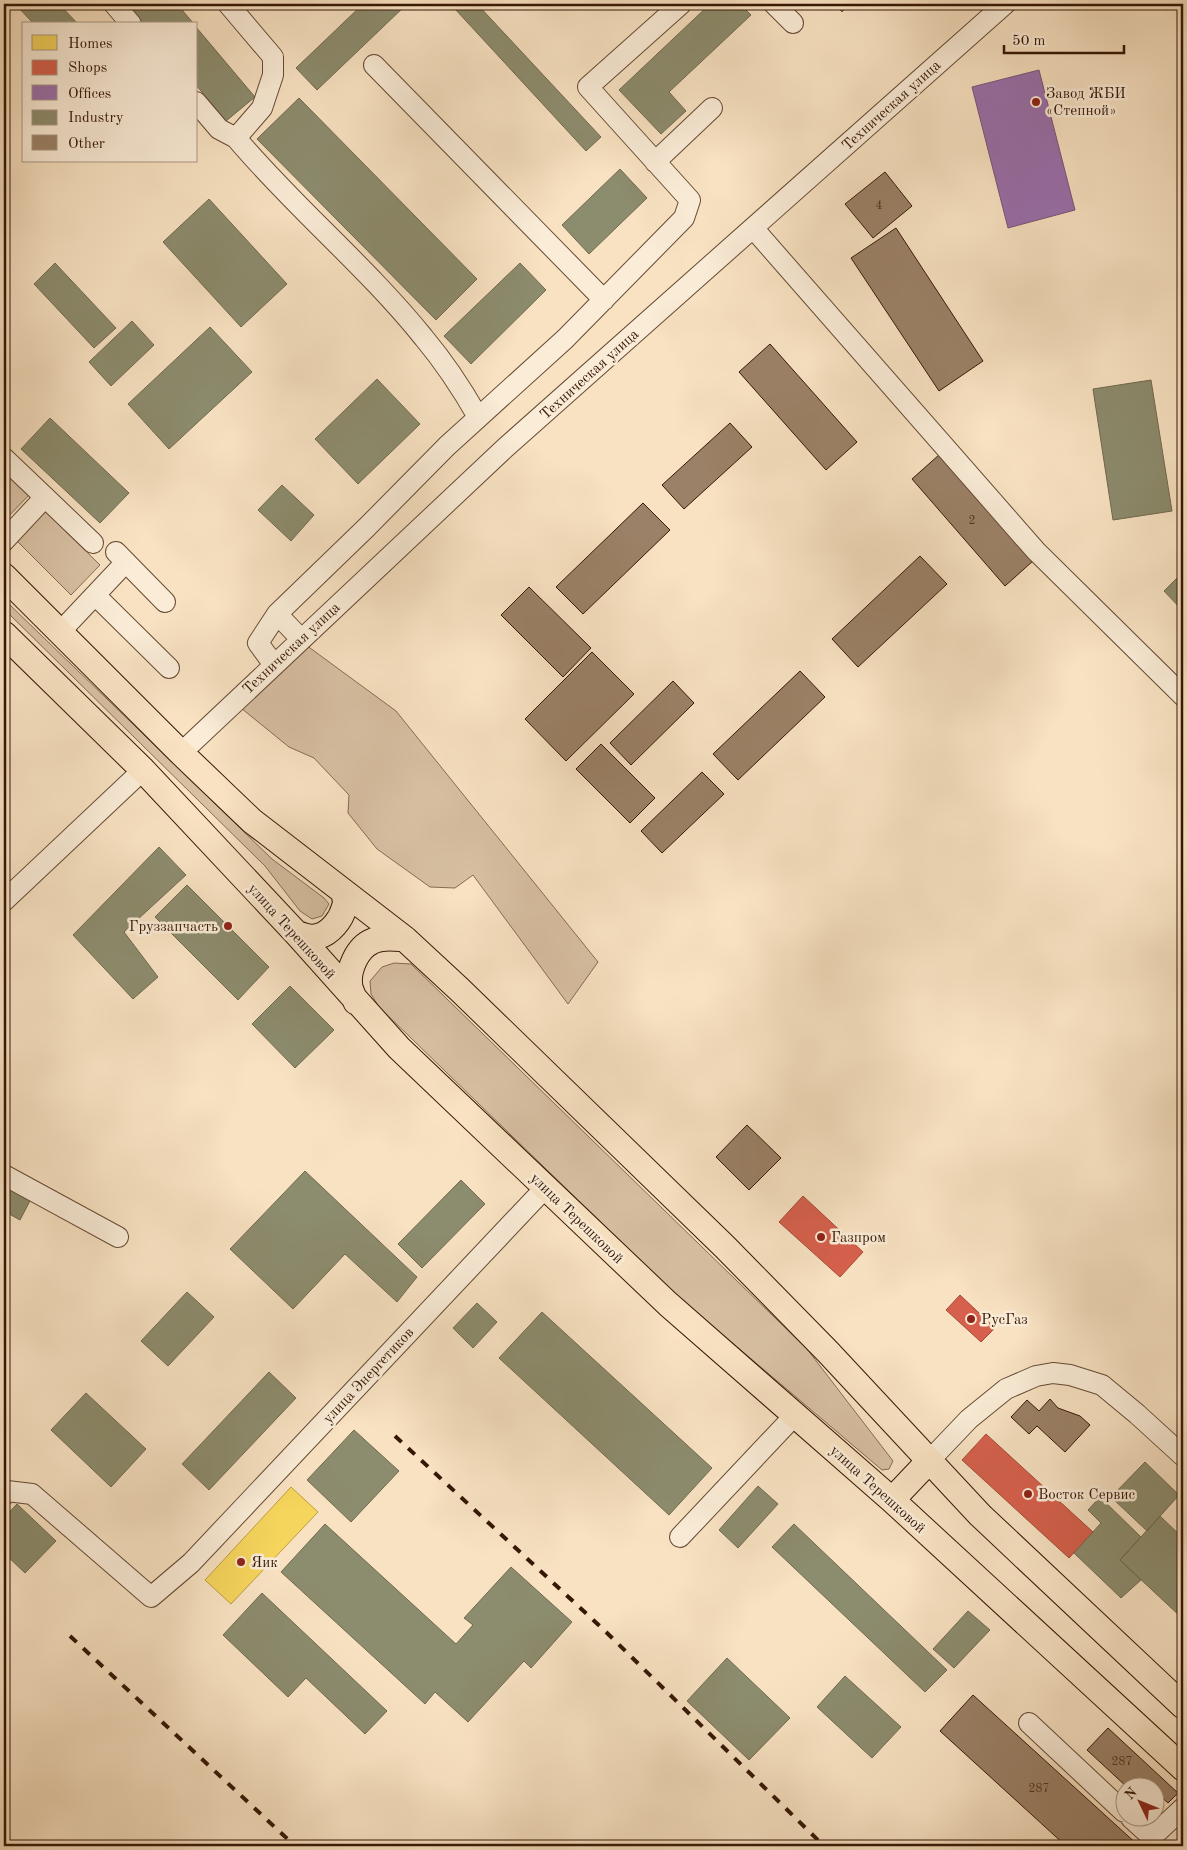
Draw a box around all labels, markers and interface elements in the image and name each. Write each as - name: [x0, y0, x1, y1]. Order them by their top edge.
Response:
- legend: [22, 22, 198, 162]
- scale bar: [1004, 22, 1124, 54]
- text: 50 m: [1012, 34, 1046, 49]
- text: Homes: [68, 37, 113, 52]
- street label: Техническая улица: [840, 58, 945, 154]
- text: Shops: [68, 61, 107, 76]
- text: Offices: [68, 87, 111, 102]
- place label: Завод ЖБИ «Степной»: [1046, 87, 1126, 119]
- marker: Завод ЖБИ «Степной»: [1030, 96, 1042, 108]
- text: Industry: [68, 111, 124, 126]
- text: Other: [68, 137, 105, 152]
- house number: 4: [876, 200, 883, 212]
- street label: Техническая улица: [538, 327, 643, 423]
- house number: 2: [969, 515, 975, 527]
- street label: Техническая улица: [240, 600, 344, 698]
- street label: улица Терешковой: [244, 881, 338, 983]
- place label: Груззапчасть: [129, 920, 218, 935]
- marker: Груззапчасть: [222, 920, 234, 932]
- street label: улица Терешковой: [527, 1171, 625, 1267]
- marker: Газпром: [815, 1231, 827, 1243]
- place label: Газпром: [831, 1231, 886, 1246]
- marker: РусГаз: [965, 1313, 977, 1325]
- place label: РусГаз: [981, 1313, 1028, 1328]
- street label: улица Энергетиков: [321, 1325, 417, 1427]
- street label: улица Терешковой: [826, 1443, 928, 1537]
- marker: Восток Сервис: [1022, 1488, 1034, 1500]
- place label: Восток Сервис: [1038, 1488, 1136, 1503]
- marker: Яик: [235, 1556, 247, 1568]
- place label: Яик: [251, 1556, 278, 1571]
- house number: 287: [1112, 1756, 1132, 1768]
- north arrow: [1114, 1778, 1164, 1828]
- house number: 287: [1029, 1783, 1049, 1795]
- text: N: [1122, 1785, 1140, 1803]

